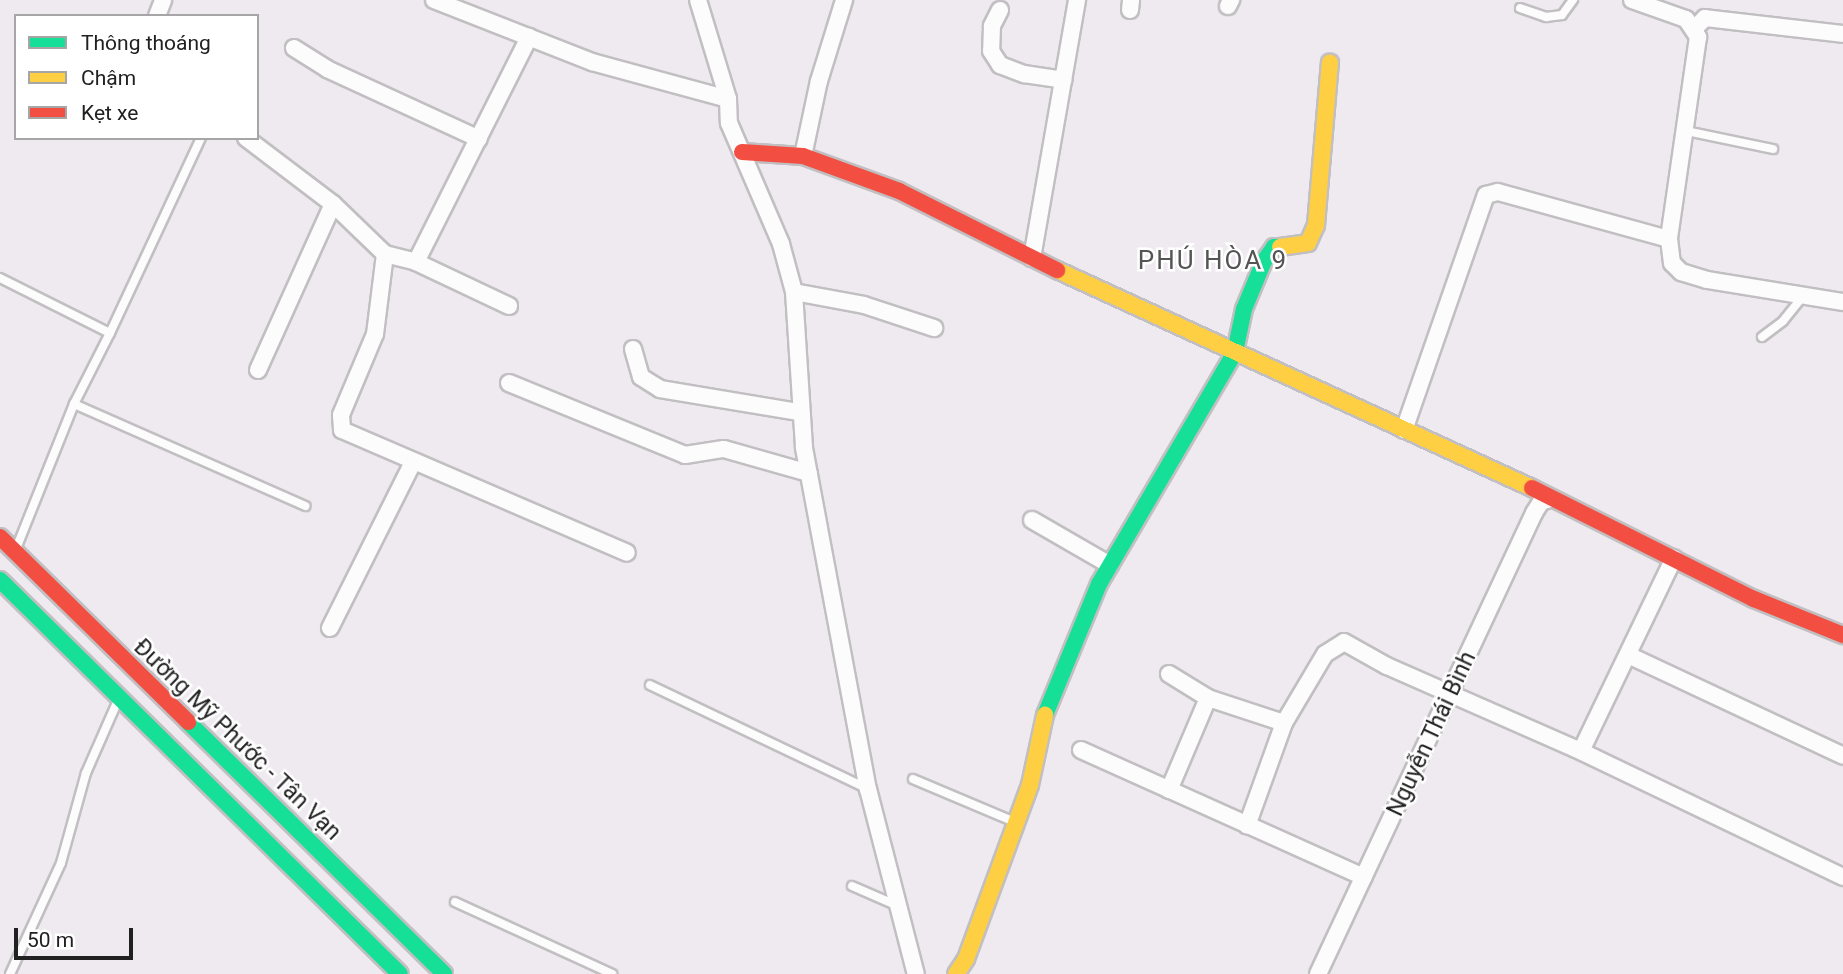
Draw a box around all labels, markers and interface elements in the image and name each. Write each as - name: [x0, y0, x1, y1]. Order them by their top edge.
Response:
- legend: [14, 14, 259, 140]
- text: Thông thoáng: [81, 31, 211, 55]
- text: Chậm: [81, 66, 136, 90]
- text: Kẹt xe: [81, 101, 138, 125]
- district label: PHÚ HÒA 9: [1139, 245, 1287, 277]
- street label: Đường Mỹ Phước - Tân Vạn: [127, 634, 347, 846]
- street label: Nguyễn Thái Bình: [1382, 647, 1482, 821]
- scale bar: [18, 914, 136, 958]
- text: 50 m: [27, 928, 74, 952]

